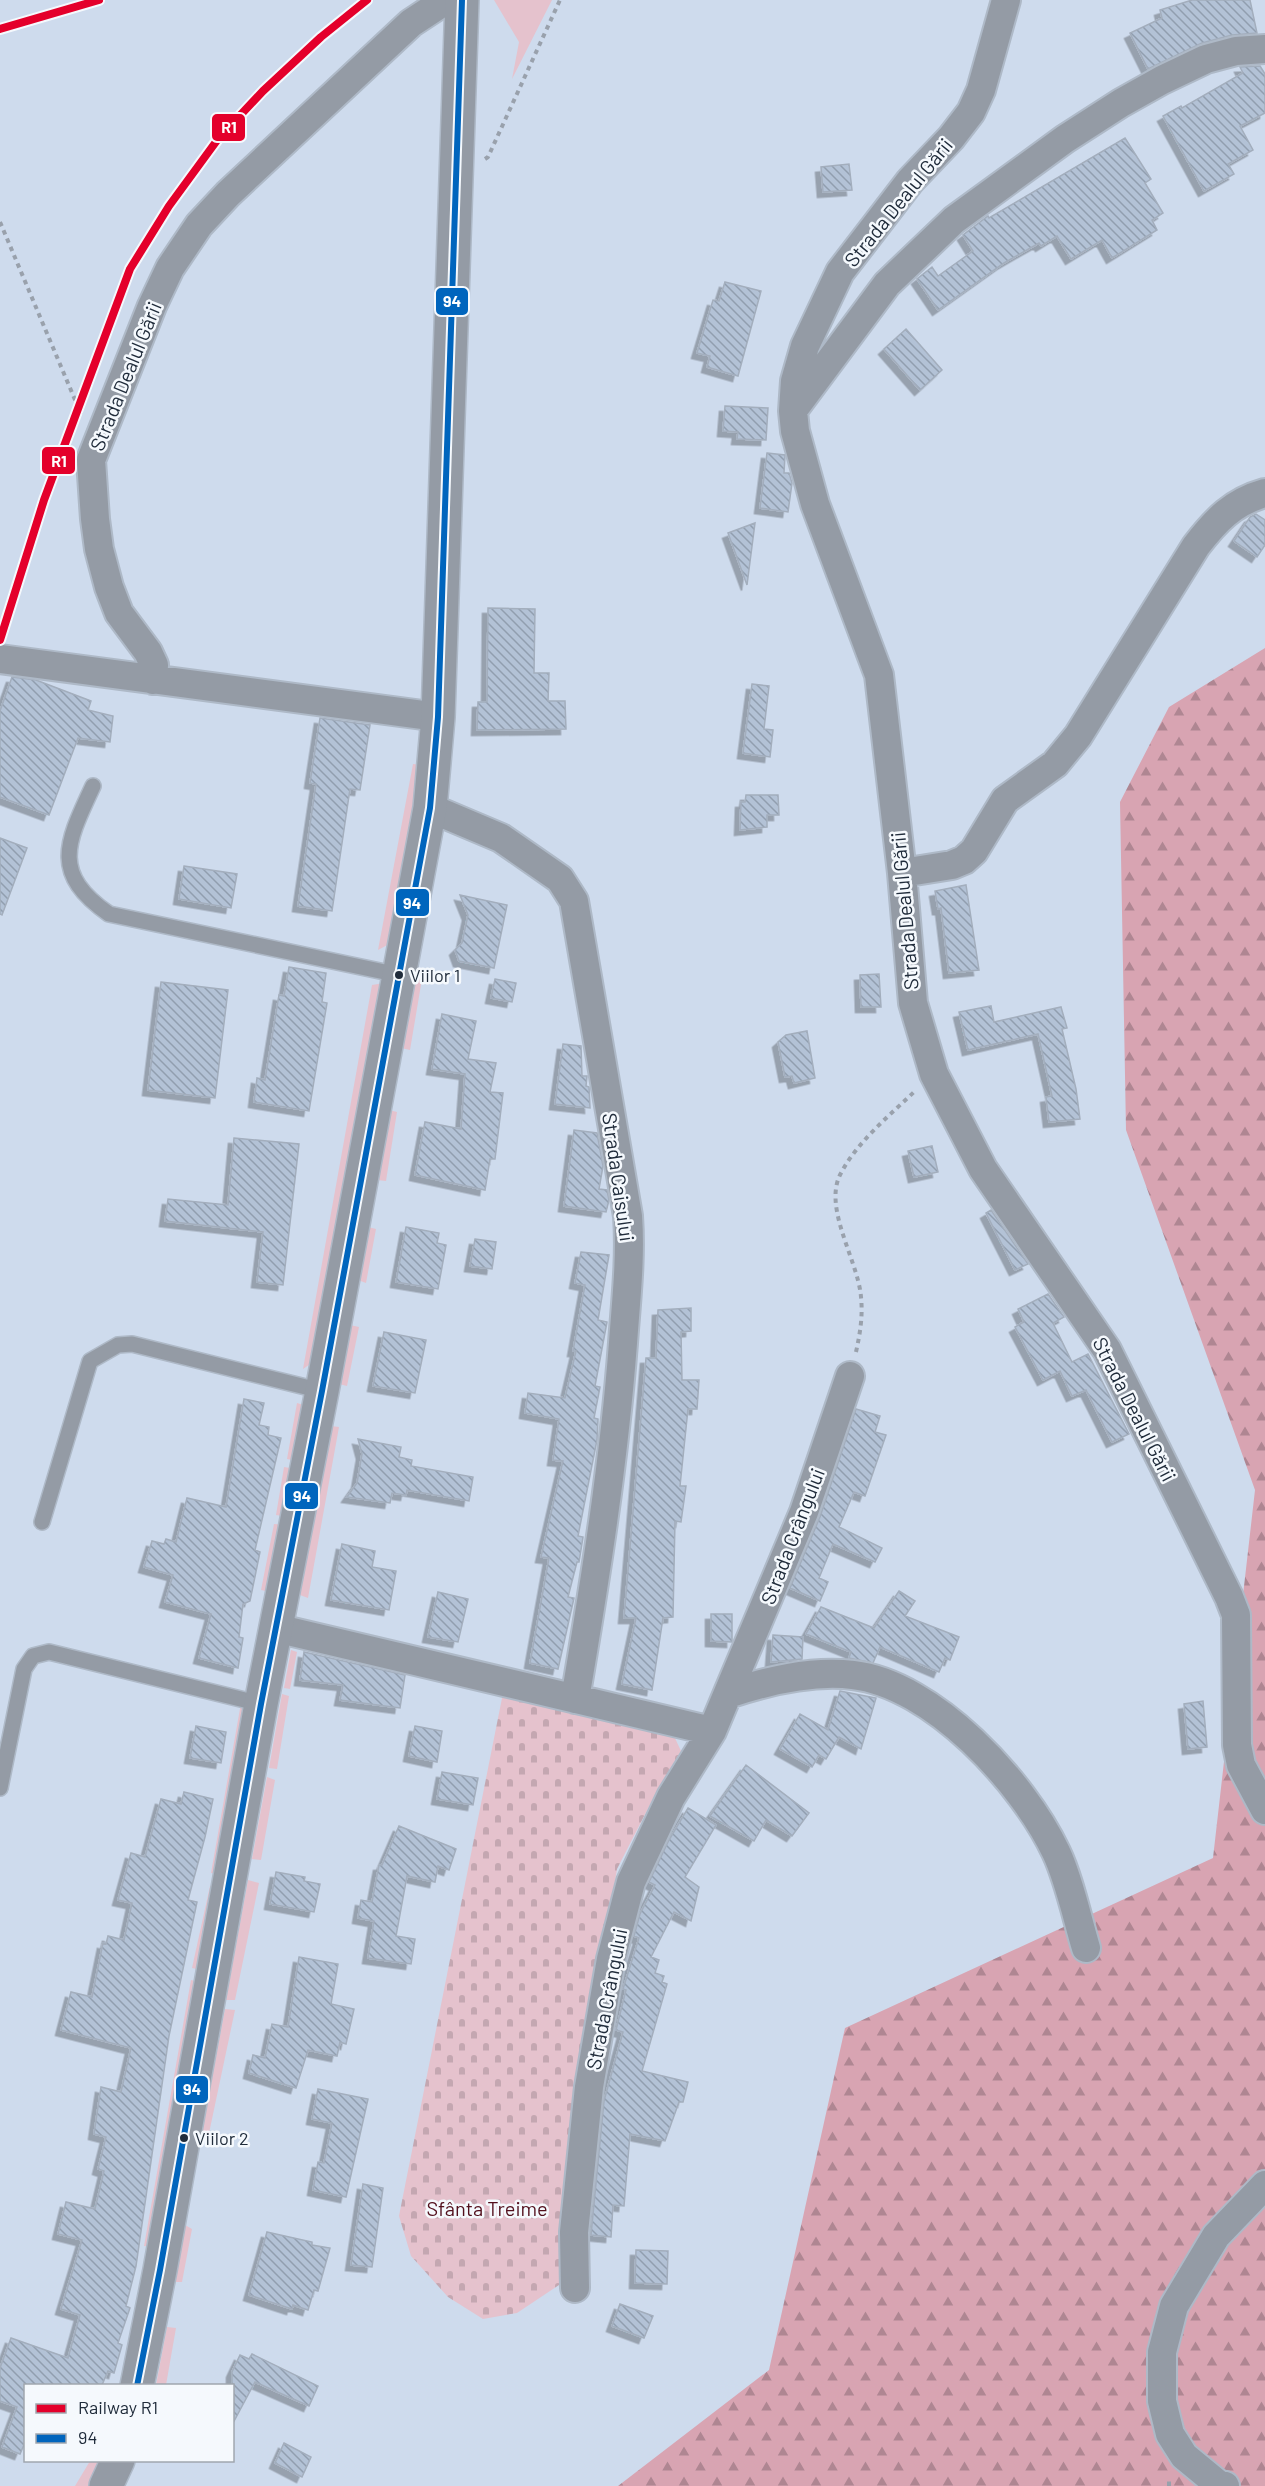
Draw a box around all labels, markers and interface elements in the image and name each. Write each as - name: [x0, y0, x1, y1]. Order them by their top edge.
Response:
- line badge: R1: [211, 113, 246, 142]
- text: R1: [221, 117, 237, 136]
- street label: Strada Dealul Gării: [839, 133, 957, 271]
- line badge: 94: [435, 287, 469, 316]
- text: 94: [443, 291, 461, 310]
- street label: Strada Dealul Gării: [84, 298, 166, 454]
- line badge: R1: [41, 446, 76, 475]
- text: R1: [51, 451, 67, 470]
- street label: Strada Dealul Gării: [885, 831, 923, 991]
- line badge: 94: [395, 888, 430, 917]
- text: 94: [403, 893, 421, 912]
- place label: Viilor 1: [410, 964, 460, 986]
- marker: Viilor 1: [393, 969, 405, 981]
- street label: Strada Caisului: [598, 1111, 640, 1243]
- street label: Strada Dealul Gării: [1088, 1333, 1182, 1485]
- street label: Strada Crângului: [755, 1465, 829, 1607]
- line badge: 94: [284, 1482, 319, 1510]
- text: 94: [293, 1486, 311, 1505]
- street label: Strada Crângului: [581, 1926, 631, 2072]
- line badge: 94: [175, 2075, 209, 2104]
- text: 94: [183, 2079, 201, 2098]
- place label: Viilor 2: [195, 2127, 249, 2149]
- marker: Viilor 2: [178, 2132, 190, 2144]
- park label: Sfânta Treime: [426, 2196, 548, 2220]
- legend: [24, 2384, 234, 2462]
- text: Railway R1: [78, 2396, 158, 2418]
- text: 94: [78, 2426, 97, 2448]

